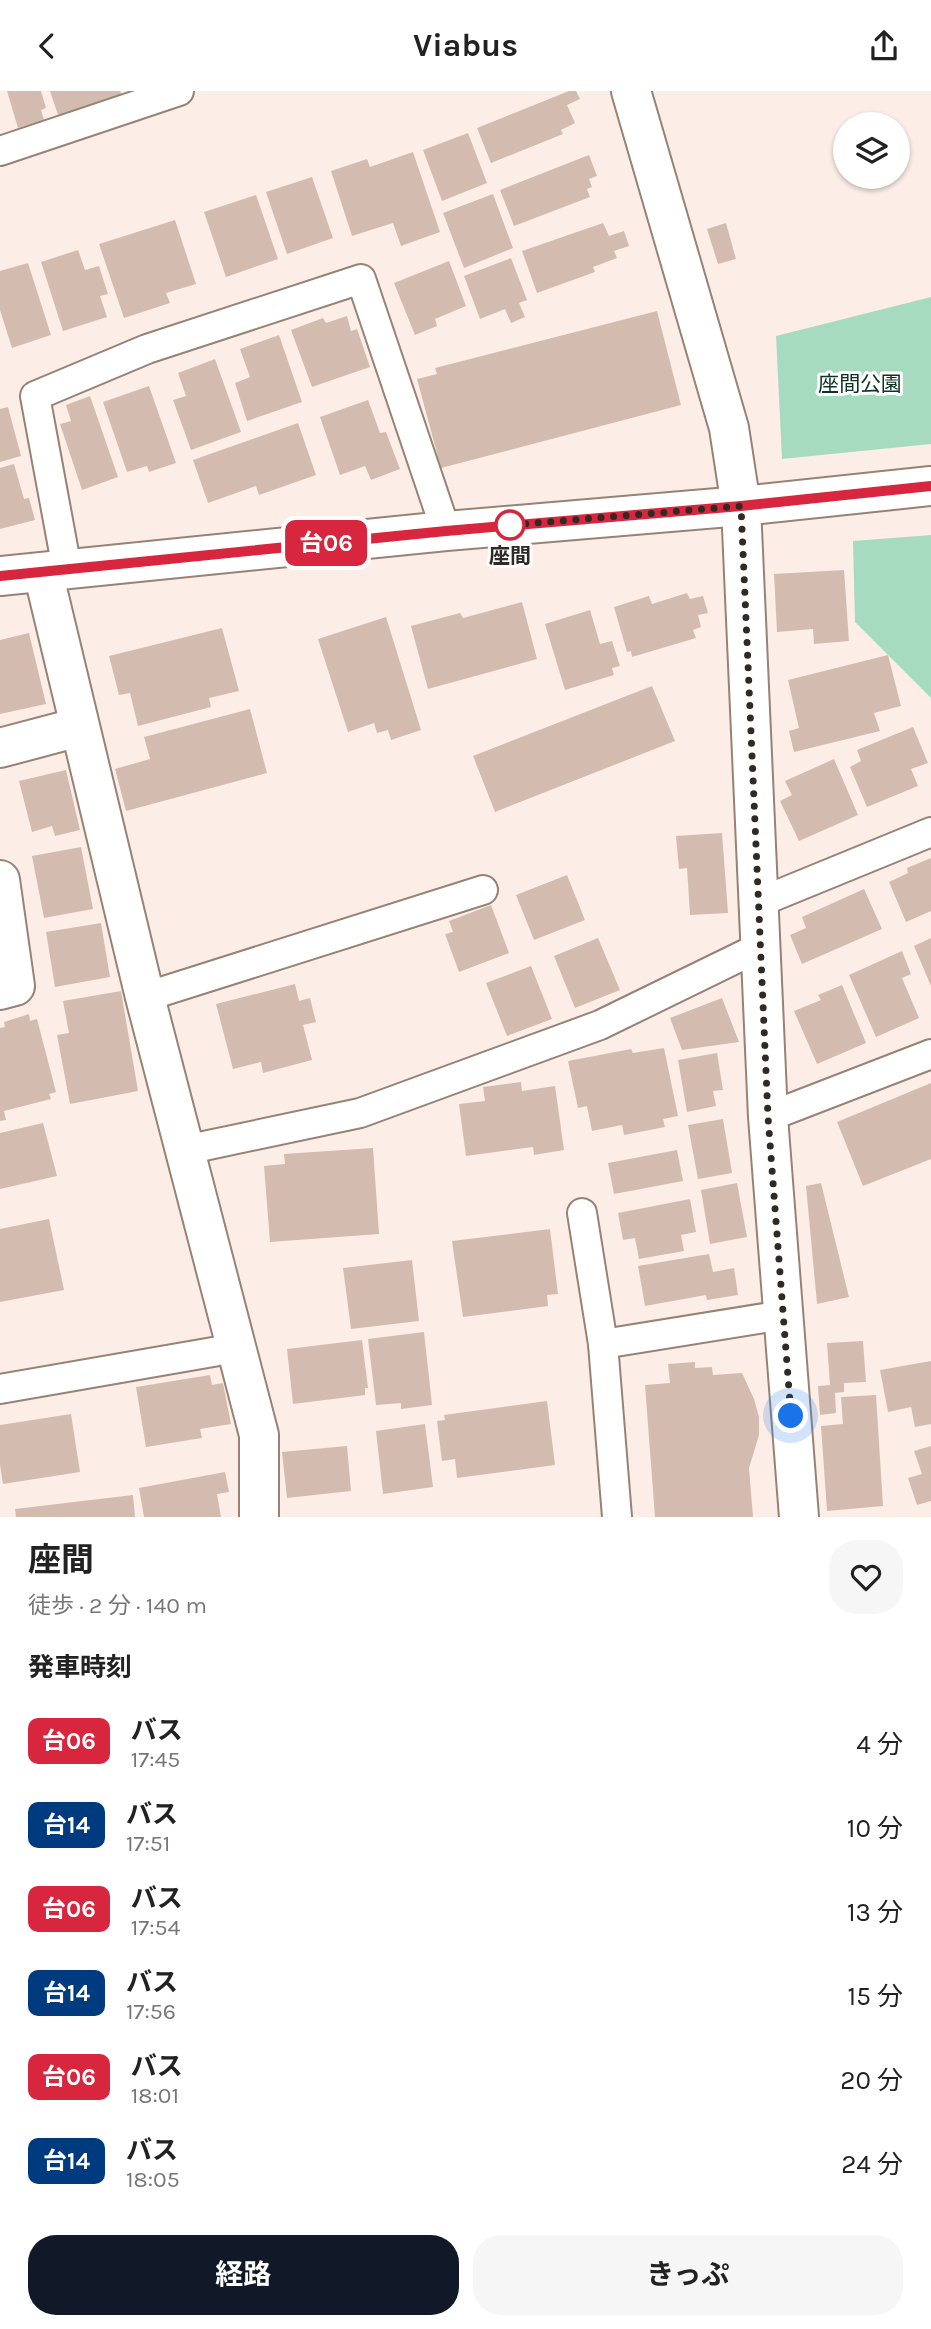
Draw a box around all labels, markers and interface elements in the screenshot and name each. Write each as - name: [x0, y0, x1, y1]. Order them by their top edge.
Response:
- icon: back: [28, 27, 66, 65]
- text: Viabus: [413, 27, 518, 64]
- icon: share: [865, 27, 903, 65]
- map controls: [833, 112, 910, 189]
- button: layers: [833, 112, 910, 189]
- park label: 座間公園: [818, 372, 902, 396]
- marker: 座間: [495, 510, 525, 540]
- line badge: 台06: [286, 520, 366, 566]
- text: 台06: [299, 529, 353, 557]
- place label: 座間: [489, 544, 531, 568]
- your location: [773, 1398, 808, 1433]
- button: heart: [829, 1540, 903, 1614]
- text: 座間: [28, 1541, 94, 1579]
- text: 徒歩 · 2 分 · 140 m: [28, 1592, 207, 1619]
- text: 発車時刻: [28, 1652, 132, 1683]
- text: バス: [131, 1715, 183, 1746]
- text: 台06: [42, 1727, 96, 1755]
- text: 4 分: [856, 1729, 903, 1760]
- text: 17:45: [131, 1746, 180, 1773]
- text: バス: [126, 1799, 178, 1830]
- text: 台14: [43, 1811, 90, 1839]
- text: 10 分: [847, 1813, 903, 1844]
- text: 17:51: [126, 1830, 170, 1857]
- text: バス: [131, 1883, 183, 1914]
- text: 台06: [42, 1895, 96, 1923]
- text: 13 分: [847, 1897, 903, 1928]
- text: 17:54: [131, 1914, 180, 1941]
- text: バス: [126, 1967, 178, 1998]
- text: 台14: [43, 1979, 90, 2007]
- text: 15 分: [848, 1981, 903, 2012]
- text: 17:56: [126, 1998, 176, 2025]
- text: バス: [131, 2051, 183, 2082]
- text: 台06: [42, 2063, 96, 2091]
- text: 20 分: [840, 2065, 903, 2096]
- text: 18:01: [131, 2082, 179, 2109]
- text: バス: [126, 2135, 178, 2166]
- text: 台14: [43, 2147, 90, 2175]
- text: 24 分: [841, 2149, 903, 2180]
- text: 18:05: [126, 2166, 180, 2193]
- button: 経路: [28, 2235, 459, 2315]
- button: きっぷ: [473, 2235, 903, 2315]

